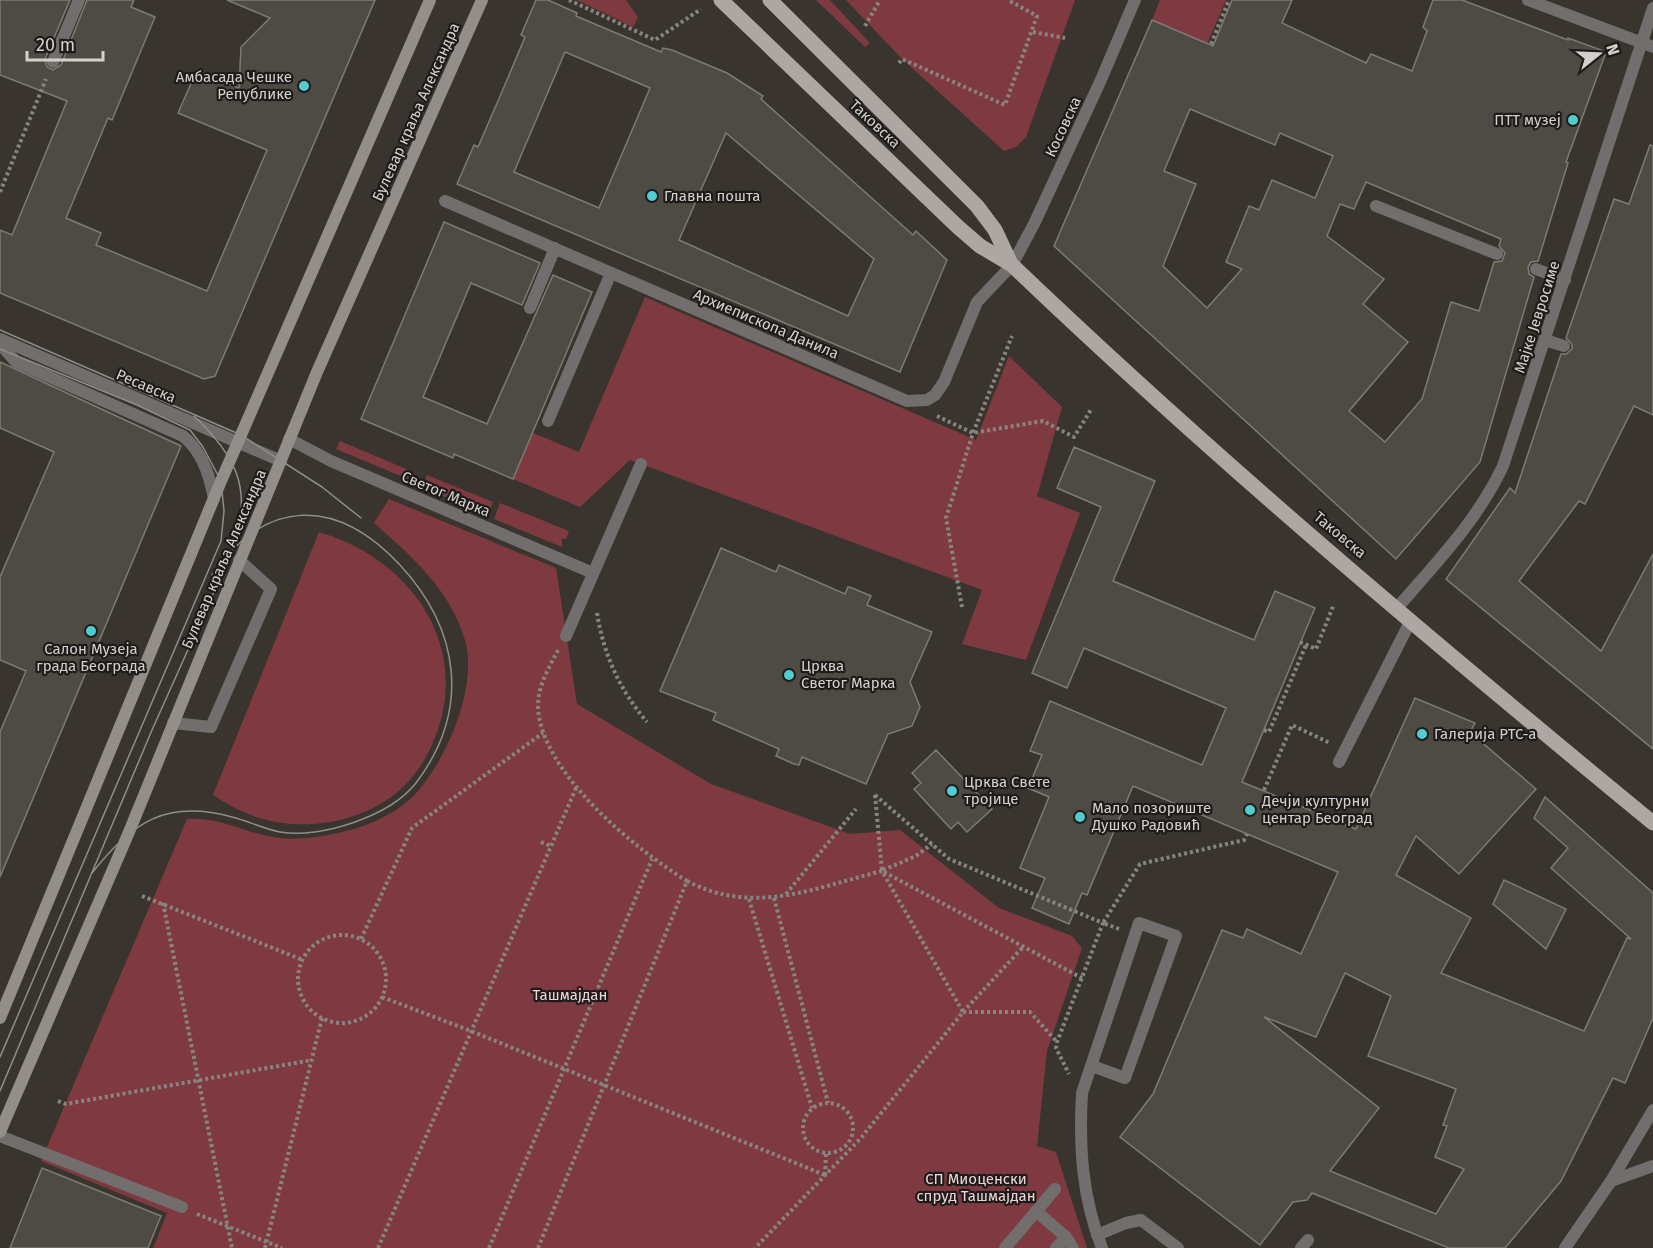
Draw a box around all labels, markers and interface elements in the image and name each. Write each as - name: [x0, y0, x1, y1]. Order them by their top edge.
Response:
- street label: Булевар краља Александра: [368, 20, 464, 204]
- scale bar: [27, 24, 104, 62]
- north arrow: [1569, 24, 1629, 84]
- text: 20 m: [36, 34, 75, 56]
- text: N: [1602, 42, 1623, 57]
- place label: Амбасада Чешке Републике: [176, 68, 292, 103]
- marker: Амбасада Чешке Републике: [297, 79, 311, 93]
- street label: Косовска: [1041, 94, 1085, 160]
- street label: Таковска: [846, 96, 904, 152]
- place label: ПТТ музеј: [1494, 111, 1561, 129]
- marker: ПТТ музеј: [1566, 113, 1580, 127]
- place label: Главна пошта: [664, 187, 760, 205]
- marker: Главна пошта: [645, 189, 659, 203]
- street label: Мајке Јевросиме: [1510, 259, 1564, 375]
- street label: Архиепископа Данила: [691, 285, 841, 363]
- street label: Ресавска: [114, 365, 178, 407]
- street label: Булевар краља Александра: [178, 467, 270, 651]
- street label: Светог Марка: [399, 467, 493, 521]
- street label: Таковска: [1310, 508, 1370, 562]
- marker: Салон Музеја града Београда: [84, 624, 98, 638]
- place label: Салон Музеја града Београда: [36, 640, 146, 675]
- place label: Црква Светог Марка: [801, 657, 895, 692]
- marker: Црква Светог Марка: [782, 668, 796, 682]
- place label: Галерија РТС-а: [1434, 725, 1536, 743]
- marker: Галерија РТС-а: [1415, 727, 1429, 741]
- place label: Црква Свете тројице: [964, 773, 1050, 808]
- marker: Црква Свете тројице: [945, 784, 959, 798]
- place label: Дечји културни центар Београд: [1261, 792, 1372, 827]
- place label: Мало позориште Душко Радовић: [1091, 799, 1211, 834]
- marker: Дечји културни центар Београд: [1243, 803, 1257, 817]
- marker: Мало позориште Душко Радовић: [1073, 810, 1087, 824]
- park label: Ташмајдан: [533, 986, 607, 1004]
- park label: СП Миоценски спруд Ташмајдан: [916, 1170, 1036, 1205]

